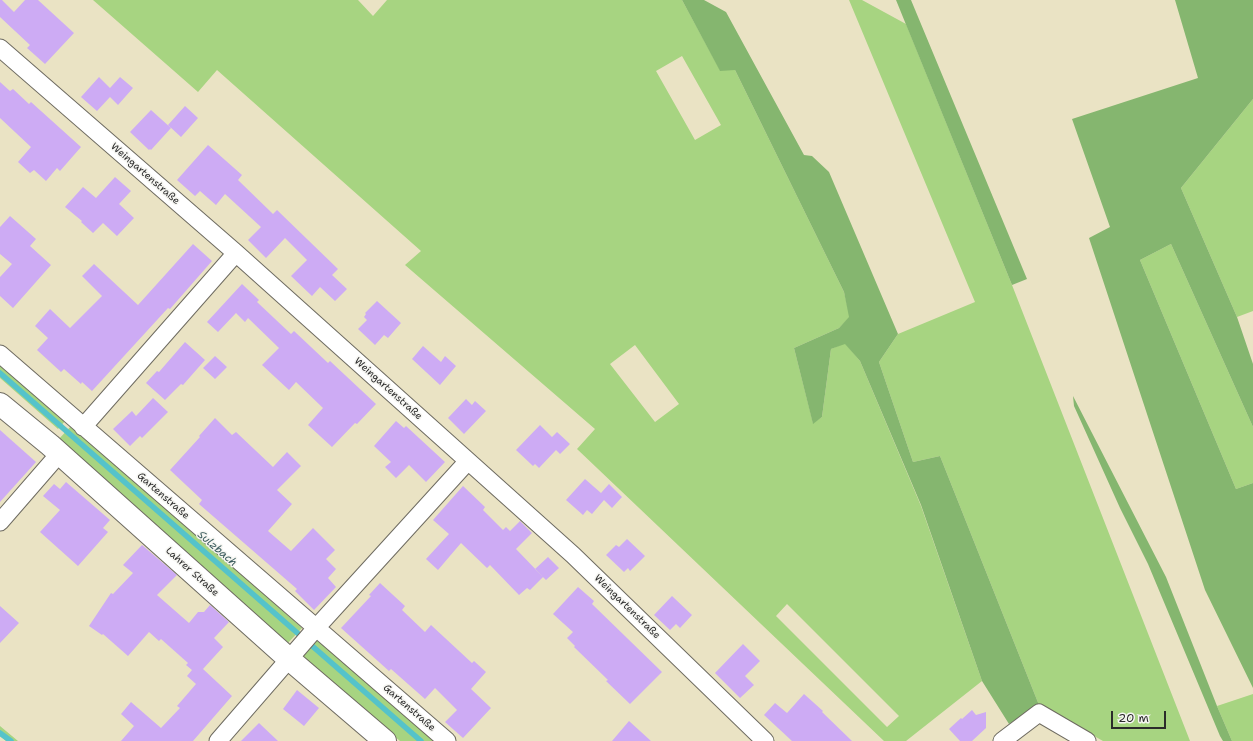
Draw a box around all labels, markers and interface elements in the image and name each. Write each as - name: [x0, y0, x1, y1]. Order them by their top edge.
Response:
- street label: Weingartenstraße: [108, 141, 182, 207]
- street label: Weingartenstraße: [352, 355, 424, 423]
- street label: Gartenstraße: [134, 470, 192, 522]
- water label: Sulzbach: [195, 528, 239, 570]
- street label: Lahrer Straße: [163, 545, 221, 599]
- street label: Weingartenstraße: [591, 572, 663, 642]
- street label: Gartenstraße: [380, 682, 438, 734]
- scale bar: [1113, 703, 1168, 729]
- text: 20 m: [1118, 710, 1149, 726]

